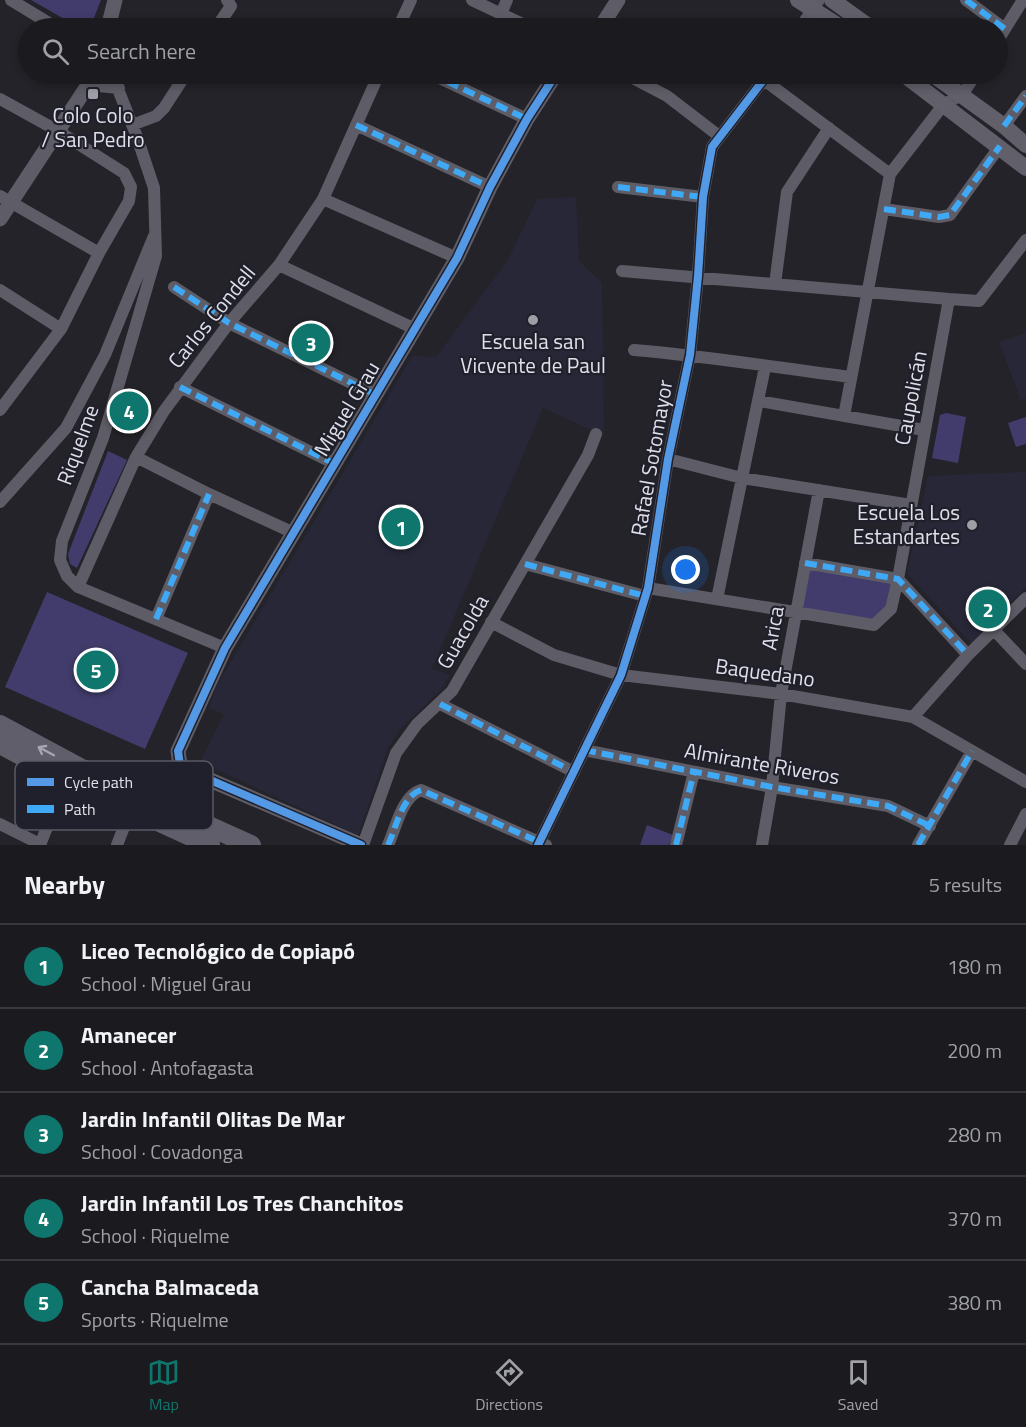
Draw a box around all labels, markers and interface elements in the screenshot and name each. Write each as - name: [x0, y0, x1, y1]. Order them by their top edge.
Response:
- search box: [18, 18, 1008, 84]
- text: Search here: [87, 34, 196, 68]
- icon: search: [39, 35, 72, 68]
- marker: Colo Colo / San Pedro: [86, 87, 100, 101]
- place label: Colo Colo / San Pedro: [41, 99, 145, 155]
- street label: Carlos Condell: [160, 258, 263, 375]
- marker: Escuela san Vicvente de Paul: [526, 313, 540, 327]
- pin: 3: [292, 320, 330, 366]
- place label: Escuela san Vicvente de Paul: [460, 325, 606, 381]
- street label: Caupolicán: [885, 348, 935, 448]
- street label: Miguel Grau: [305, 355, 387, 462]
- street label: Rafael Sotomayor: [622, 377, 681, 538]
- pin: 4: [110, 388, 148, 434]
- street label: Riquelme: [48, 400, 106, 489]
- place label: Escuela Los Estandartes: [853, 496, 960, 552]
- pin: 1: [382, 504, 420, 550]
- marker: Escuela Los Estandartes: [965, 518, 979, 532]
- your location: [671, 555, 700, 584]
- pin: 2: [968, 586, 1008, 632]
- street label: Guacolda: [428, 588, 497, 675]
- street label: Arica: [752, 603, 792, 652]
- pin: 5: [76, 648, 116, 692]
- street label: Baquedano: [713, 649, 817, 695]
- street label: Almirante Riveros: [682, 734, 842, 792]
- one-way arrow: [38, 745, 56, 756]
- legend: [15, 761, 213, 830]
- text: Cycle path: [64, 770, 133, 794]
- text: Path: [64, 797, 96, 821]
- text: Nearby: [24, 865, 105, 904]
- text: 5 results: [929, 869, 1002, 900]
- text: Liceo Tecnológico de Copiapó: [81, 934, 355, 968]
- text: 1: [38, 951, 49, 982]
- text: 180 m: [947, 951, 1002, 982]
- text: School · Miguel Grau: [81, 968, 251, 999]
- text: Amanecer: [81, 1018, 176, 1052]
- text: 2: [38, 1035, 49, 1066]
- text: 200 m: [947, 1035, 1002, 1066]
- text: School · Antofagasta: [81, 1052, 254, 1083]
- text: Jardin Infantil Olitas De Mar: [81, 1102, 345, 1136]
- text: 3: [38, 1119, 49, 1150]
- text: 280 m: [947, 1119, 1002, 1150]
- text: School · Covadonga: [81, 1136, 243, 1167]
- text: Jardin Infantil Los Tres Chanchitos: [81, 1186, 404, 1220]
- text: 4: [38, 1203, 49, 1234]
- text: 370 m: [947, 1203, 1002, 1234]
- text: School · Riquelme: [81, 1220, 230, 1251]
- text: Cancha Balmaceda: [81, 1270, 259, 1304]
- text: 5: [38, 1287, 49, 1318]
- text: 380 m: [947, 1287, 1002, 1318]
- text: Sports · Riquelme: [81, 1304, 229, 1335]
- tab: Map: [147, 1356, 180, 1416]
- tab: Directions: [475, 1356, 543, 1416]
- tab: Saved: [838, 1356, 879, 1416]

